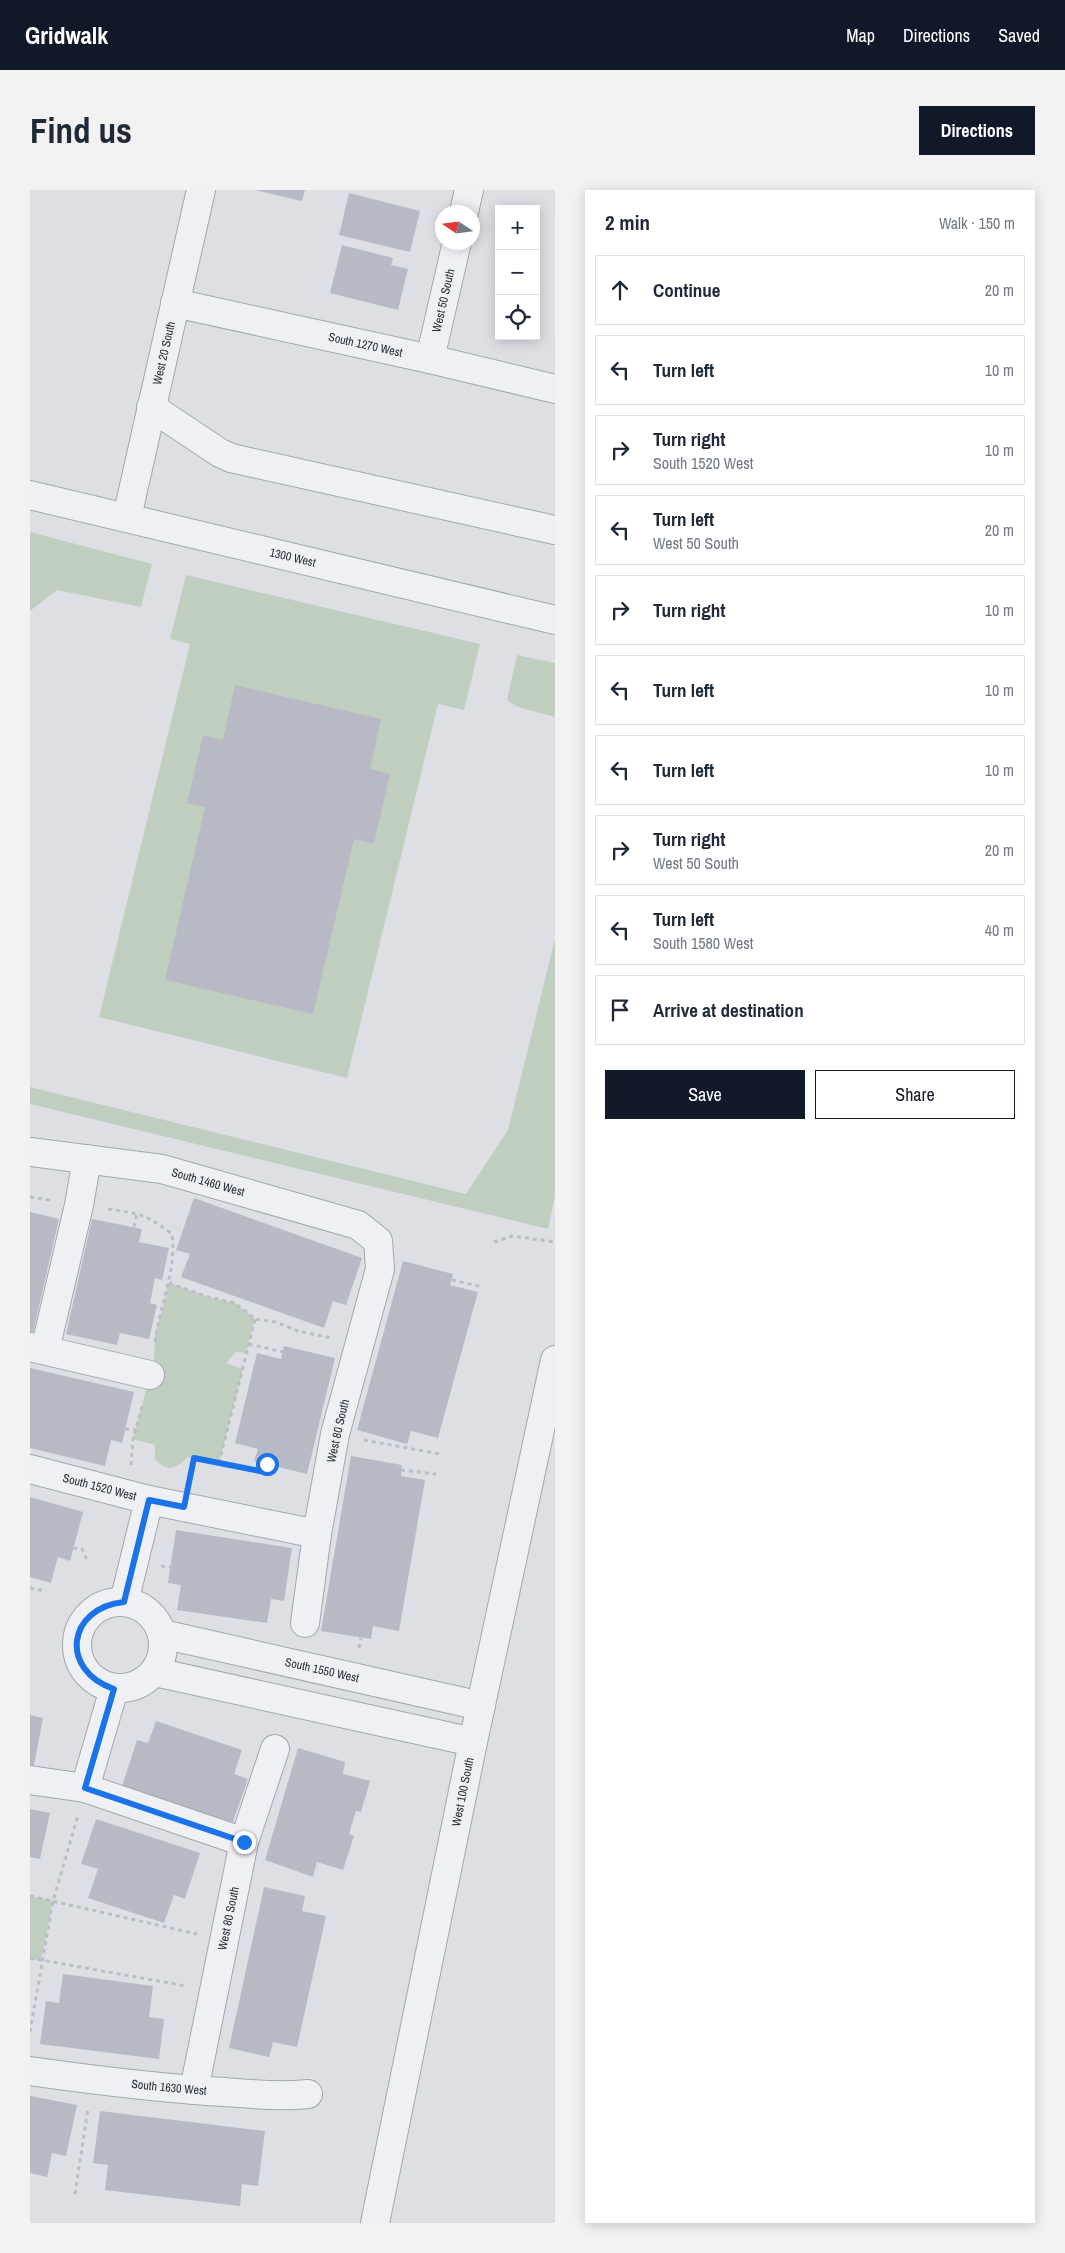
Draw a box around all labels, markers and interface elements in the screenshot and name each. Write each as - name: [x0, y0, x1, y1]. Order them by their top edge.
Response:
- text: Gridwalk: [25, 19, 108, 51]
- text: Map: [846, 23, 875, 48]
- text: Directions: [903, 23, 970, 48]
- text: Saved: [998, 23, 1040, 48]
- button: Directions: [919, 106, 1035, 155]
- text: Find us: [30, 107, 132, 154]
- north arrow: [435, 205, 480, 250]
- map controls: [495, 205, 540, 340]
- button: +: [495, 205, 540, 250]
- text: 2 min: [605, 208, 650, 237]
- text: Walk · 150 m: [939, 212, 1015, 234]
- button: −: [495, 250, 540, 295]
- street label: West 50 South: [428, 267, 459, 334]
- icon: ahead: [606, 276, 634, 304]
- text: Continue: [653, 277, 721, 303]
- text: 20 m: [985, 279, 1014, 301]
- button: locate: [495, 295, 540, 340]
- street label: West 20 South: [149, 320, 179, 386]
- street label: South 1270 West: [327, 329, 404, 361]
- icon: left: [606, 356, 634, 384]
- text: Turn left: [653, 357, 714, 383]
- text: 10 m: [985, 359, 1014, 381]
- text: Turn right: [653, 426, 725, 452]
- icon: right: [606, 436, 634, 464]
- text: 10 m: [985, 439, 1014, 461]
- text: South 1520 West: [653, 452, 753, 474]
- text: Turn left: [653, 506, 714, 532]
- icon: left: [606, 516, 634, 544]
- text: 20 m: [985, 519, 1014, 541]
- text: West 50 South: [653, 532, 739, 554]
- street label: 1300 West: [268, 544, 318, 571]
- icon: right: [606, 596, 634, 624]
- text: Turn right: [653, 597, 725, 623]
- text: 10 m: [985, 599, 1014, 621]
- icon: left: [606, 676, 634, 704]
- text: Turn left: [653, 677, 714, 703]
- text: 10 m: [985, 679, 1014, 701]
- icon: left: [606, 756, 634, 784]
- text: Turn left: [653, 757, 714, 783]
- text: 10 m: [985, 759, 1014, 781]
- text: Turn right: [653, 826, 725, 852]
- icon: right: [606, 836, 634, 864]
- text: 20 m: [985, 839, 1014, 861]
- text: West 50 South: [653, 852, 739, 874]
- text: Turn left: [653, 906, 714, 932]
- icon: left: [606, 916, 634, 944]
- text: 40 m: [985, 919, 1014, 941]
- text: South 1580 West: [653, 932, 753, 954]
- icon: arrive: [606, 996, 634, 1024]
- text: Arrive at destination: [653, 997, 804, 1023]
- button: Save: [605, 1070, 805, 1119]
- button: Share: [815, 1070, 1015, 1119]
- street label: South 1460 West: [170, 1164, 247, 1200]
- street label: West 80 South: [323, 1398, 353, 1464]
- route start: [256, 1453, 279, 1476]
- street label: South 1520 West: [61, 1470, 138, 1504]
- street label: South 1550 West: [283, 1654, 361, 1686]
- street label: West 100 South: [448, 1756, 478, 1828]
- route end: [233, 1831, 256, 1854]
- street label: West 80 South: [214, 1885, 243, 1952]
- street label: South 1630 West: [131, 2076, 207, 2099]

